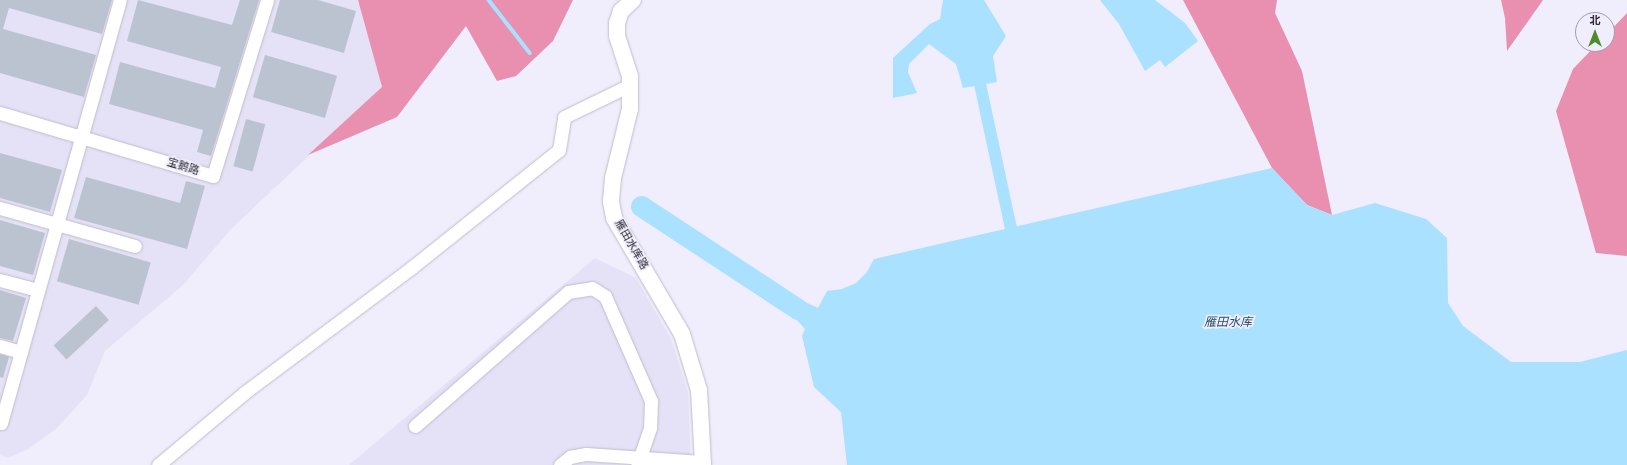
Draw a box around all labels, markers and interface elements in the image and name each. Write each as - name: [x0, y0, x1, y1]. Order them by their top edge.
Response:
- north arrow: [1575, 12, 1615, 52]
- text: 北: [1590, 14, 1601, 27]
- street label: 宝鹅路: [165, 156, 201, 178]
- street label: 雁田水库路: [612, 218, 650, 272]
- water label: 雁田水库: [1204, 316, 1252, 330]

